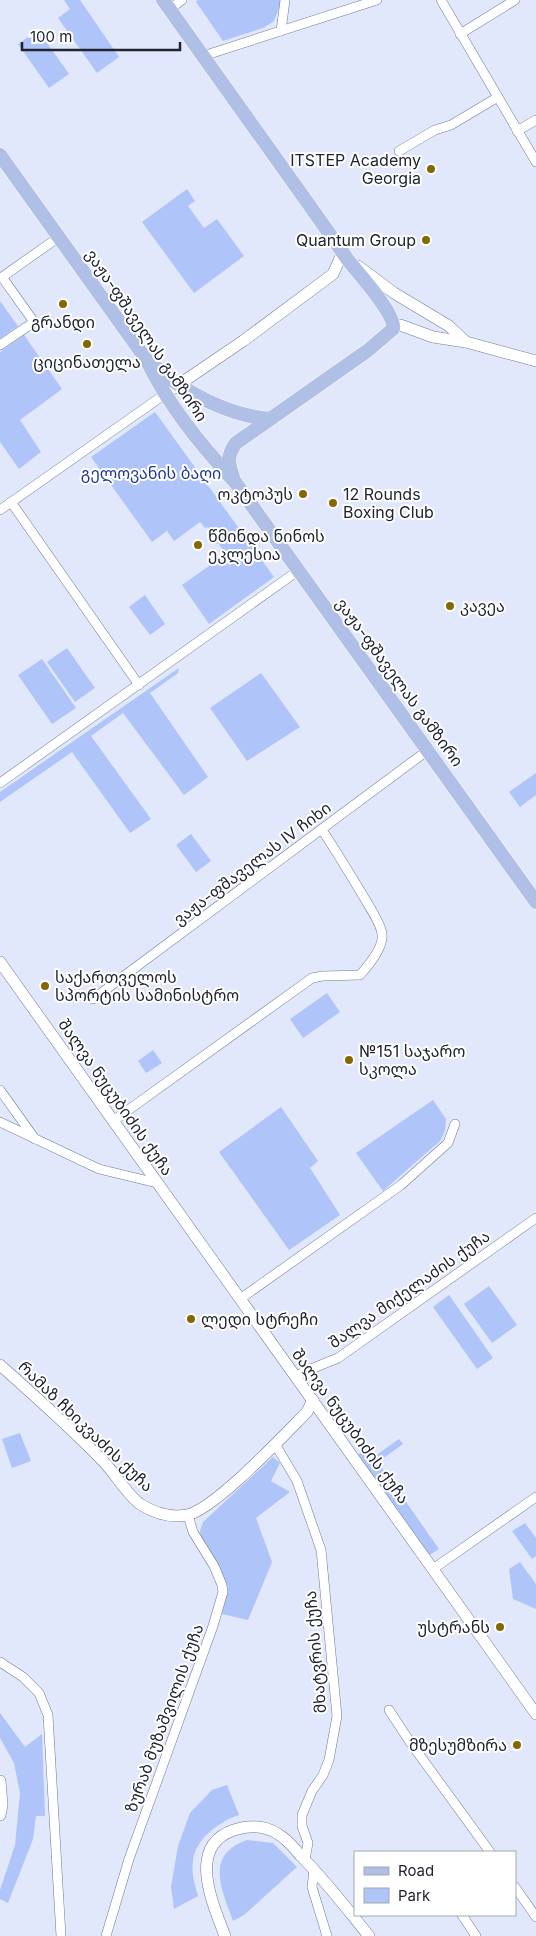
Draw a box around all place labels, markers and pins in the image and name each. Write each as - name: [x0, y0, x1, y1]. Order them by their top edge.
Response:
- place label: ITSTEP Academy Georgia: [290, 150, 421, 188]
- marker: ITSTEP Academy Georgia: [425, 163, 437, 175]
- place label: Quantum Group: [296, 230, 416, 250]
- marker: Quantum Group: [420, 234, 432, 246]
- marker: გრანდი: [57, 298, 69, 310]
- place label: გრანდი: [31, 312, 95, 333]
- marker: ციცინათელა: [81, 338, 93, 350]
- place label: ციცინათელა: [33, 352, 141, 373]
- place label: ოკტოპუს: [218, 484, 293, 504]
- place label: 12 Rounds Boxing Club: [343, 484, 434, 522]
- marker: ოკტოპუს: [297, 488, 309, 500]
- marker: 12 Rounds Boxing Club: [327, 497, 339, 509]
- place label: წმინდა ნინოს ეკლესია: [208, 526, 325, 565]
- marker: წმინდა ნინოს ეკლესია: [192, 539, 204, 551]
- place label: კავეა: [460, 596, 505, 616]
- marker: კავეა: [444, 600, 456, 612]
- place label: საქართველოს სპორტის სამინისტრო: [55, 967, 239, 1005]
- marker: საქართველოს სპორტის სამინისტრო: [39, 980, 51, 992]
- place label: №151 საჯარო სკოლა: [359, 1041, 465, 1080]
- marker: №151 საჯარო სკოლა: [343, 1054, 355, 1066]
- place label: ლედი სტრეჩი: [201, 1309, 318, 1330]
- marker: ლედი სტრეჩი: [185, 1313, 197, 1325]
- place label: უსტრანს: [418, 1617, 490, 1637]
- marker: უსტრანს: [494, 1621, 506, 1633]
- place label: მზესუმზირა: [409, 1735, 507, 1755]
- marker: მზესუმზირა: [511, 1739, 523, 1751]

